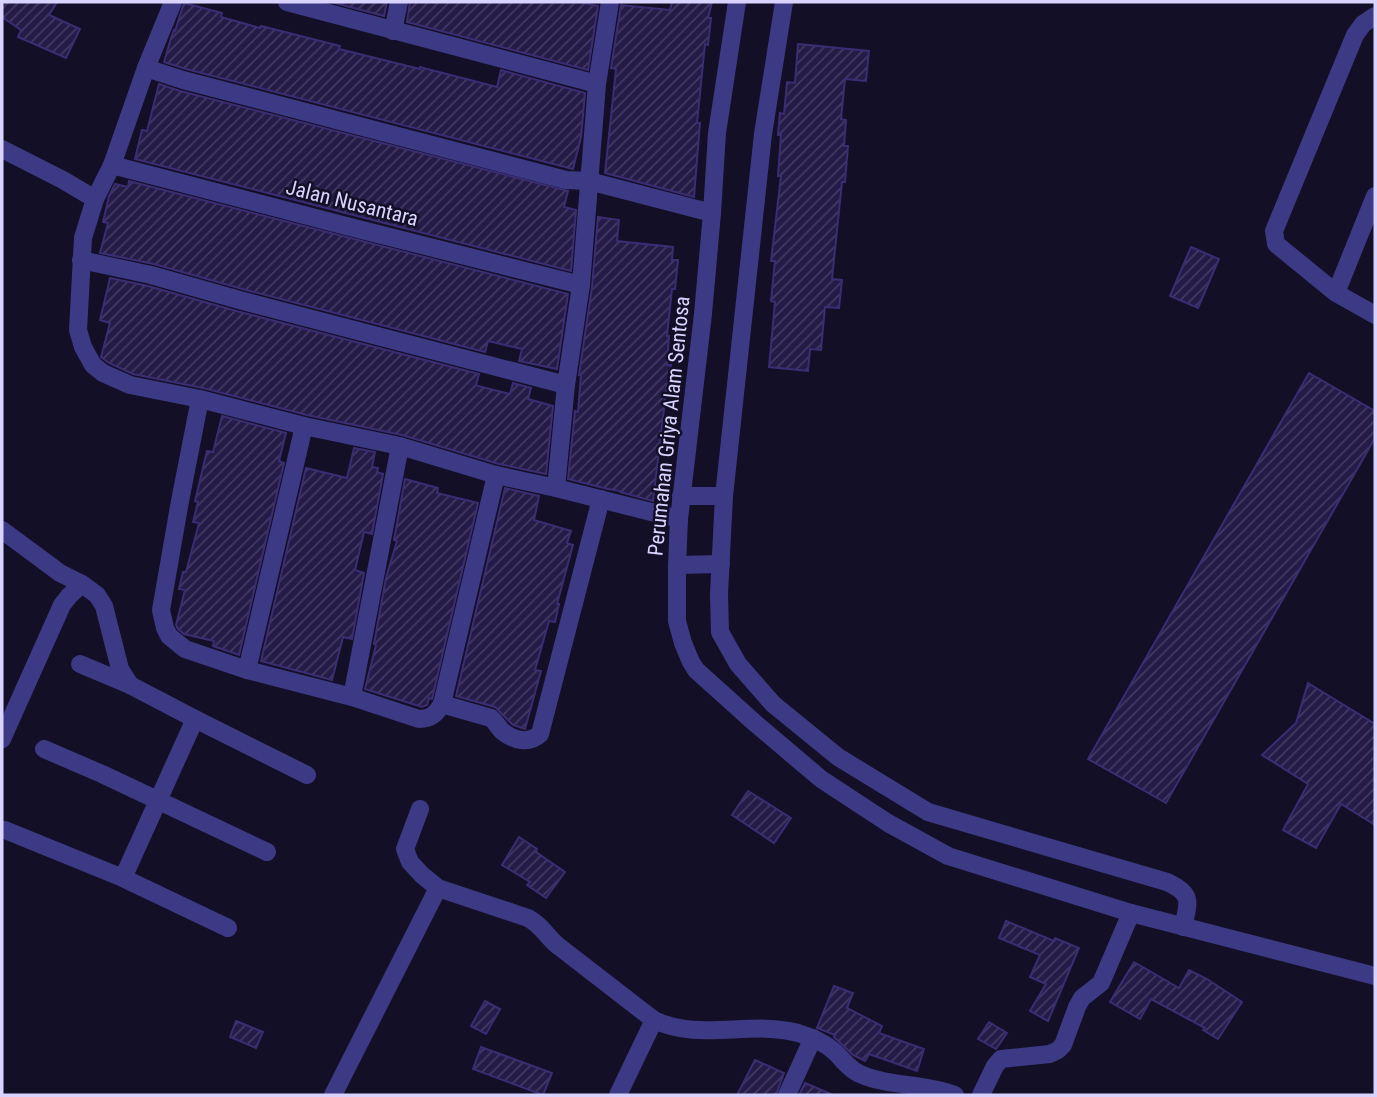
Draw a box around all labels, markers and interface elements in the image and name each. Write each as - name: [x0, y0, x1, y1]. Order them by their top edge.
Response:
- street label: Jalan Nusantara: [283, 175, 421, 231]
- street label: Perumahan Griya Alam Sentosa: [643, 295, 695, 557]

